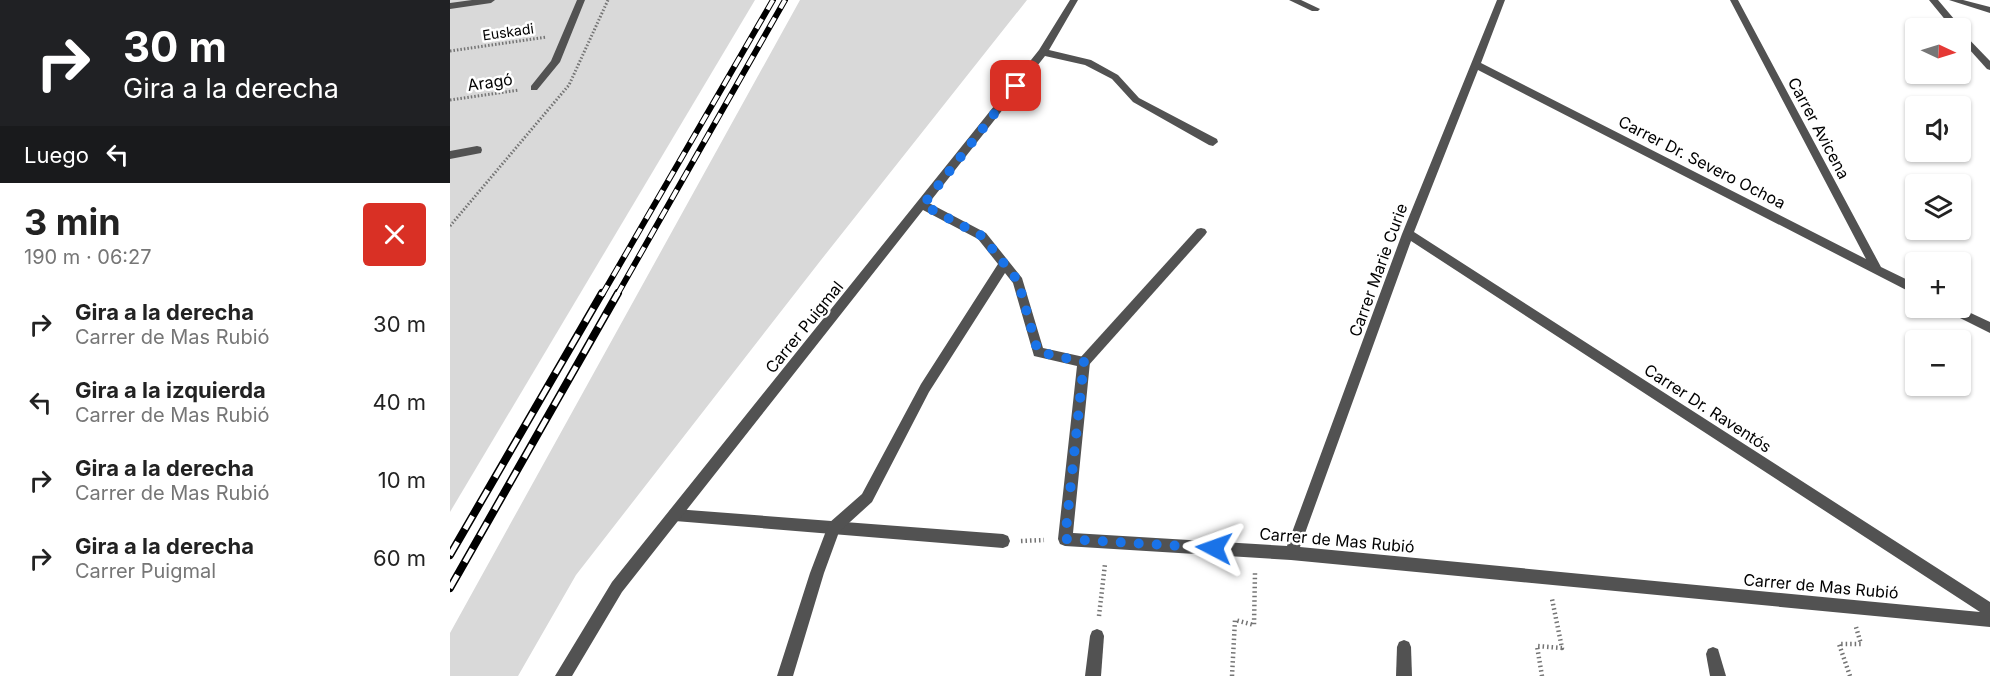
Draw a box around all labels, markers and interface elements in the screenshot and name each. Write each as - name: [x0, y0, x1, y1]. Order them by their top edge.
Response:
- north arrow: [1905, 18, 1971, 84]
- map controls: [1905, 18, 1971, 396]
- street label: Euskadi: [481, 19, 535, 44]
- text: 30 m: [123, 21, 227, 72]
- icon: right: [24, 24, 102, 102]
- pin: [990, 60, 1041, 111]
- street label: Aragó: [466, 69, 514, 95]
- icon: arrive: [999, 69, 1032, 102]
- text: Gira a la derecha: [123, 72, 339, 105]
- street label: Carrer Avicena: [1784, 74, 1854, 182]
- button: sound: [1905, 96, 1971, 162]
- street label: Carrer Dr. Severo Ochoa: [1615, 111, 1789, 213]
- icon: left: [101, 138, 134, 171]
- text: Luego: [24, 142, 89, 168]
- button: layers: [1905, 174, 1971, 240]
- text: 3 min: [24, 200, 121, 244]
- street label: Carrer Marie Curie: [1345, 201, 1411, 339]
- button: close: [363, 203, 426, 266]
- text: 190 m · 06:27: [24, 245, 152, 269]
- button: +: [1905, 252, 1971, 318]
- street label: Carrer Puigmal: [761, 277, 847, 377]
- text: Gira a la derecha: [75, 299, 254, 325]
- icon: right: [24, 308, 57, 341]
- text: 30 m: [373, 311, 426, 337]
- text: Carrer de Mas Rubió: [75, 325, 269, 349]
- button: −: [1905, 330, 1971, 396]
- street label: Carrer Dr. Raventós: [1641, 359, 1775, 457]
- text: Gira a la izquierda: [75, 377, 266, 403]
- icon: left: [24, 386, 57, 419]
- text: 40 m: [372, 389, 426, 415]
- text: Carrer de Mas Rubió: [75, 403, 269, 427]
- text: Gira a la derecha: [75, 455, 254, 481]
- icon: right: [24, 464, 57, 497]
- text: 10 m: [378, 467, 426, 493]
- text: Carrer de Mas Rubió: [75, 481, 269, 505]
- position arrow: [1182, 516, 1246, 580]
- street label: Carrer de Mas Rubió: [1259, 523, 1415, 557]
- text: Gira a la derecha: [75, 533, 254, 559]
- icon: right: [24, 542, 57, 575]
- text: 60 m: [373, 545, 426, 571]
- text: Carrer Puigmal: [75, 559, 216, 583]
- street label: Carrer de Mas Rubió: [1743, 569, 1899, 603]

